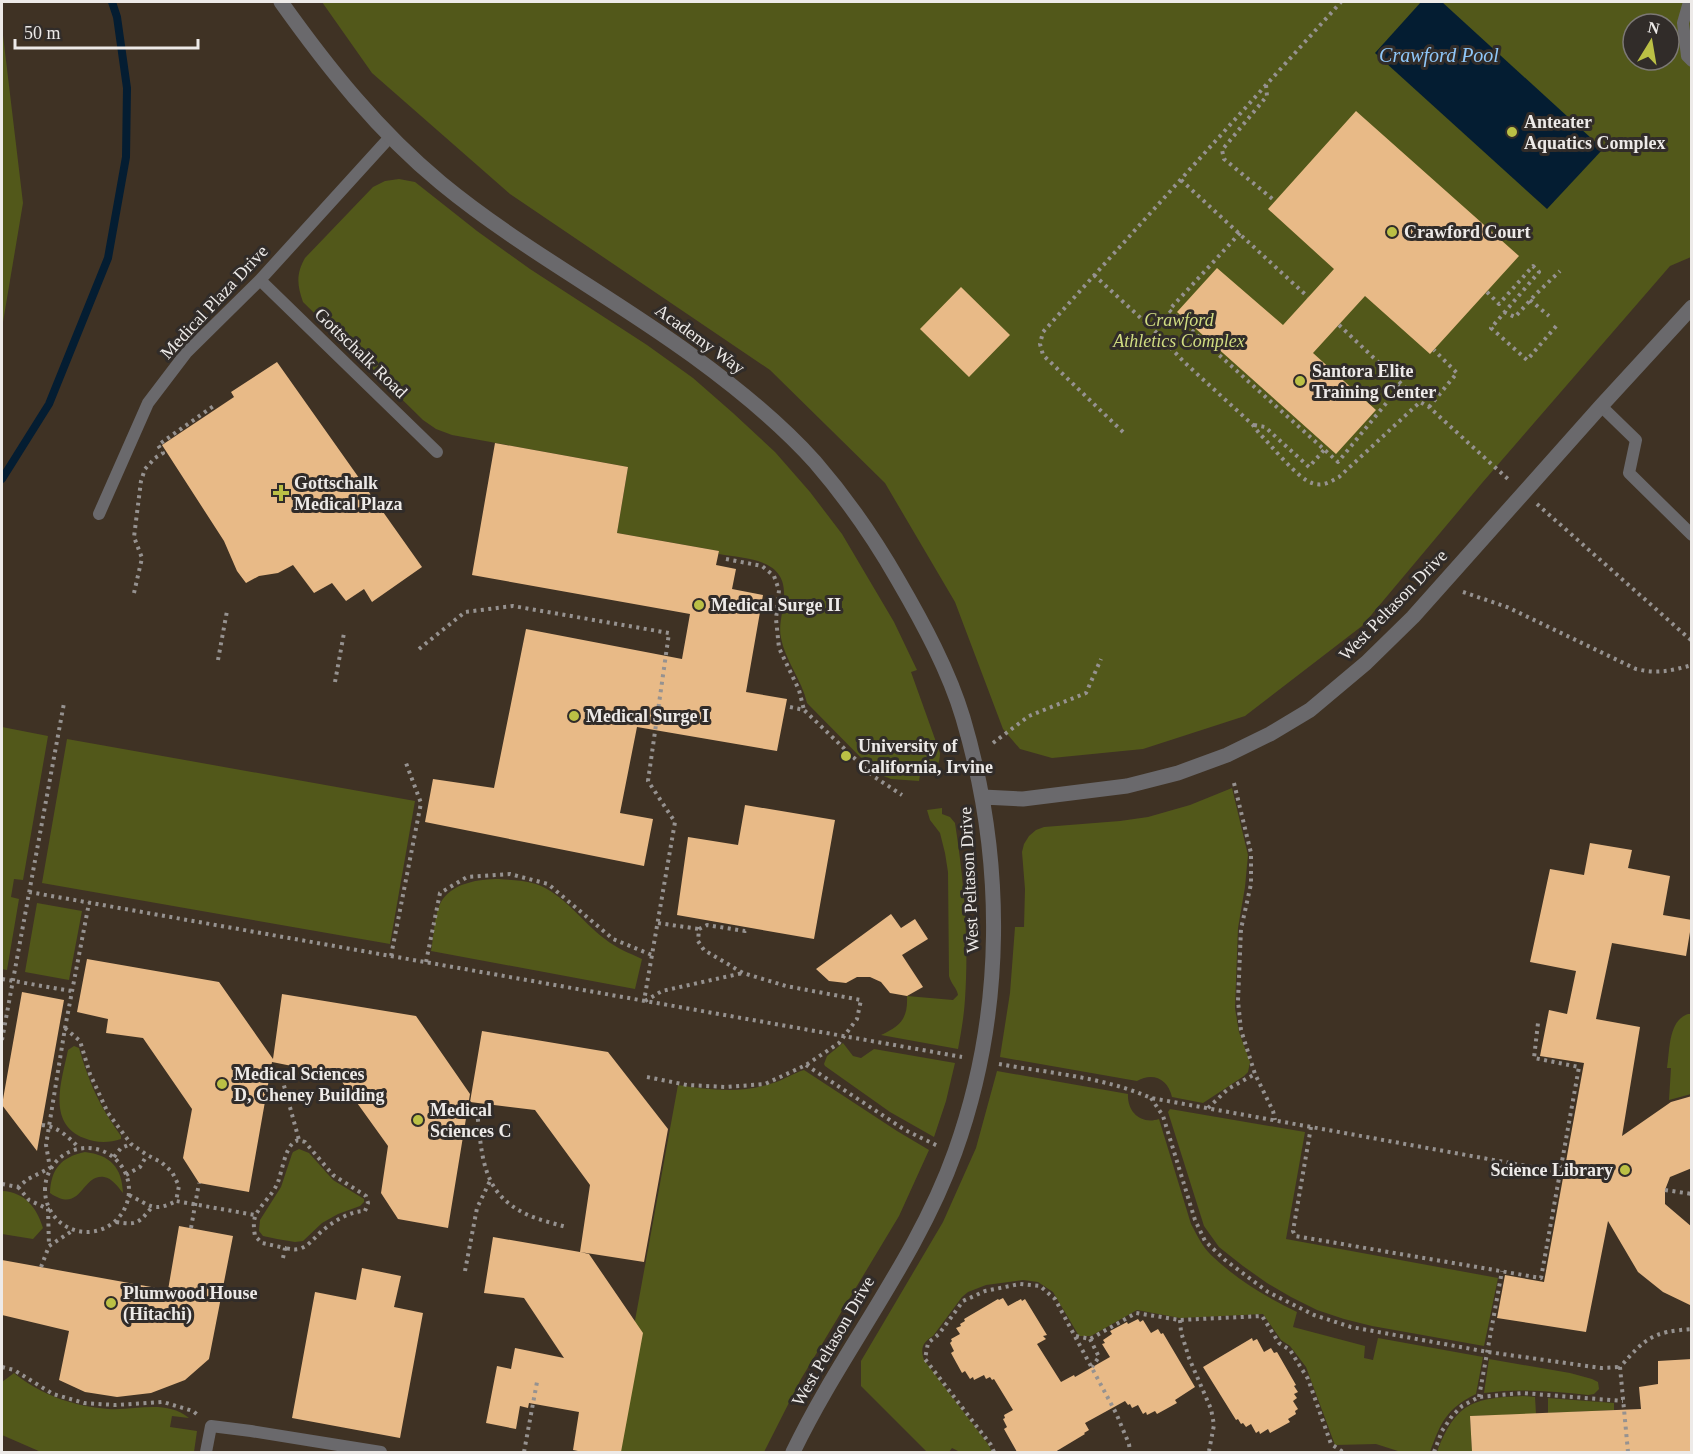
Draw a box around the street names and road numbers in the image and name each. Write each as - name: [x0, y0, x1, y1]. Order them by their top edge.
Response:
- street label: Medical Plaza Drive: [156, 241, 272, 363]
- street label: Academy Way: [651, 300, 749, 378]
- street label: Gottschalk Road: [311, 304, 411, 402]
- street label: West Peltason Drive: [1335, 545, 1451, 665]
- street label: West Peltason Drive: [955, 806, 983, 954]
- street label: West Peltason Drive: [788, 1273, 878, 1409]

